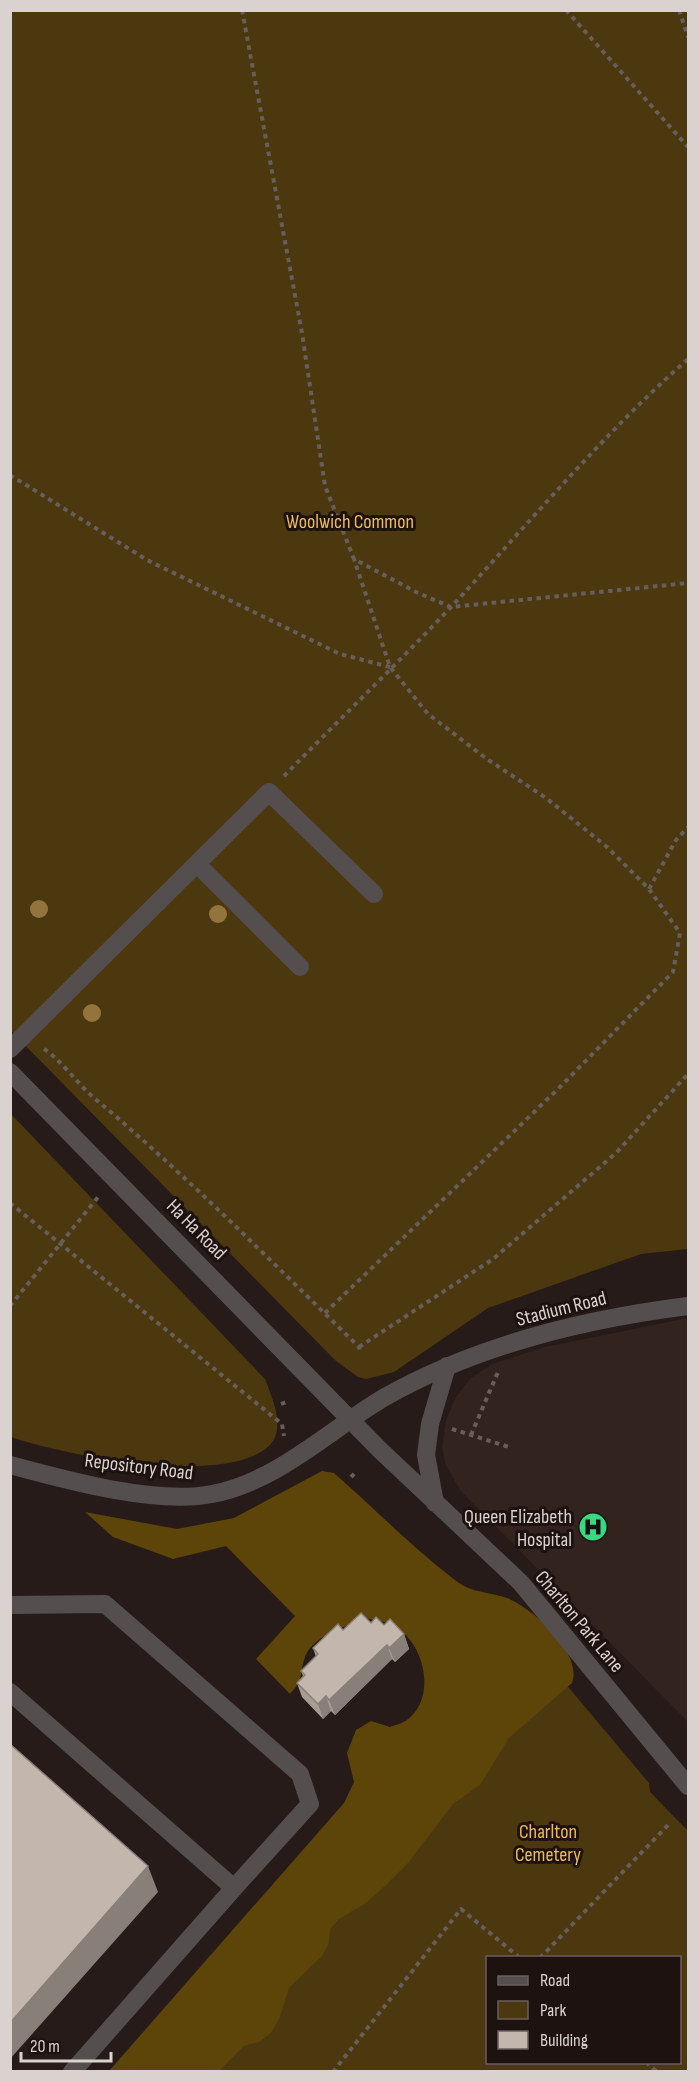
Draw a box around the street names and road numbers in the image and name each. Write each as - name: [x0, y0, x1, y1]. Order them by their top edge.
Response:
- street label: Ha Ha Road: [161, 1195, 231, 1265]
- street label: Stadium Road: [514, 1286, 609, 1332]
- street label: Repository Road: [83, 1448, 194, 1486]
- street label: Charlton Park Lane: [530, 1566, 629, 1677]

